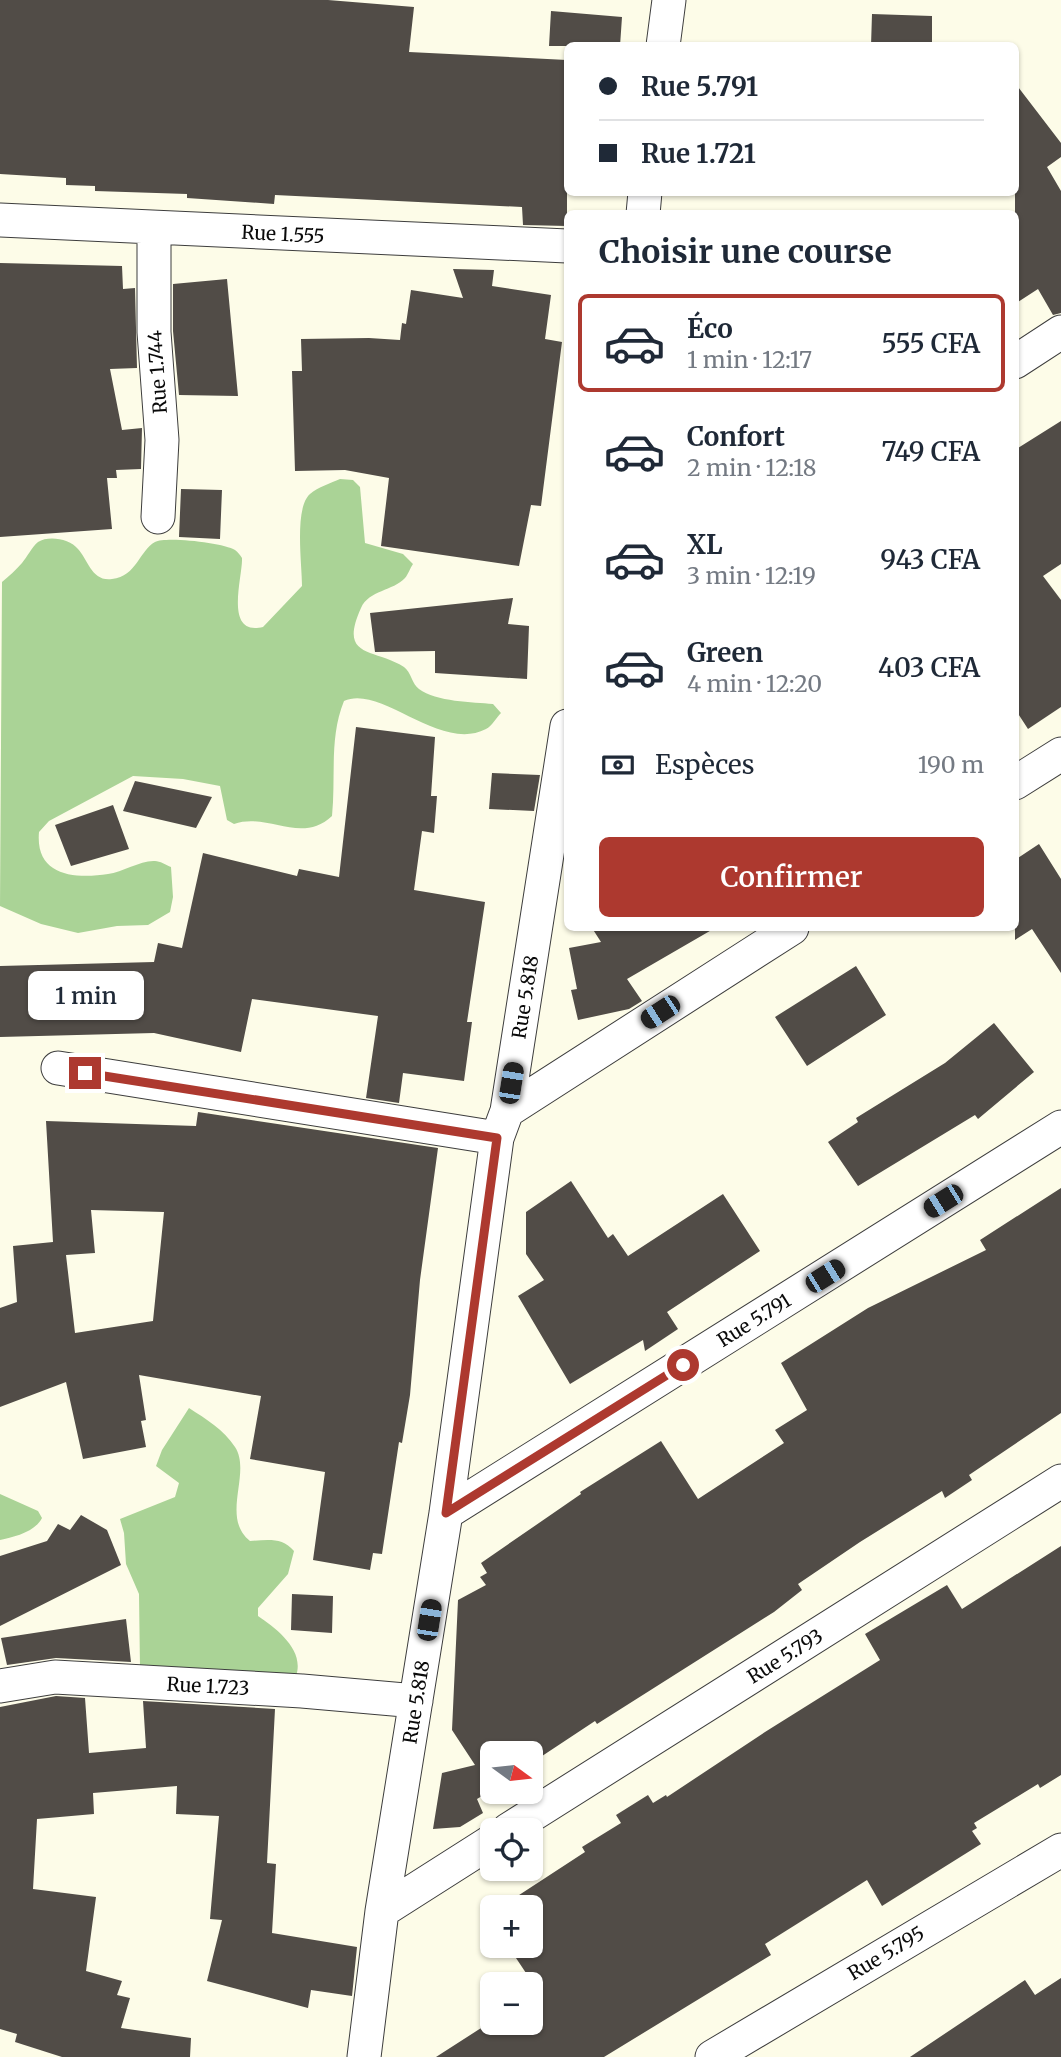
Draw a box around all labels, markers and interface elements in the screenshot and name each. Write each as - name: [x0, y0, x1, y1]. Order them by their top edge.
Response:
- text: Rue 5.791: [641, 70, 758, 103]
- text: Rue 1.721: [641, 137, 756, 170]
- street label: Rue 1.555: [241, 220, 325, 248]
- text: Choisir une course: [599, 232, 892, 272]
- icon: car: [603, 312, 666, 375]
- text: Éco: [687, 312, 733, 345]
- text: 555 CFA: [882, 327, 980, 360]
- street label: Rue 1.744: [142, 329, 172, 414]
- text: 1 min · 12:17: [687, 345, 812, 374]
- icon: car: [603, 420, 666, 483]
- text: Confort: [687, 420, 785, 453]
- text: 749 CFA: [881, 435, 980, 468]
- text: 2 min · 12:18: [687, 453, 817, 482]
- icon: car: [603, 528, 666, 591]
- text: XL: [687, 528, 723, 561]
- text: 943 CFA: [880, 543, 980, 576]
- text: 3 min · 12:19: [687, 561, 816, 590]
- icon: car: [603, 636, 666, 699]
- text: Green: [687, 636, 763, 669]
- text: 403 CFA: [878, 651, 980, 684]
- text: 4 min · 12:20: [687, 669, 822, 698]
- icon: cash: [599, 746, 637, 784]
- text: Espèces: [655, 748, 755, 781]
- text: 190 m: [918, 750, 984, 779]
- button: Confirmer: [599, 837, 984, 917]
- street label: Rue 5.818: [507, 953, 543, 1041]
- callout: 1 min: [27, 972, 143, 1020]
- text: 1 min: [55, 981, 117, 1010]
- car: [637, 992, 684, 1032]
- route end: [69, 1057, 101, 1089]
- car: [498, 1061, 525, 1105]
- car: [920, 1181, 967, 1221]
- car: [802, 1256, 849, 1296]
- street label: Rue 5.791: [713, 1288, 796, 1352]
- route start: [667, 1349, 699, 1381]
- car: [416, 1598, 443, 1642]
- street label: Rue 5.793: [743, 1623, 827, 1689]
- street label: Rue 5.818: [398, 1658, 434, 1746]
- street label: Rue 1.723: [166, 1672, 250, 1700]
- north arrow: [480, 1741, 542, 1804]
- map controls: [480, 1741, 543, 2035]
- button: locate: [480, 1818, 543, 1881]
- button: +: [480, 1895, 543, 1958]
- street label: Rue 5.795: [843, 1921, 929, 1985]
- button: −: [480, 1972, 543, 2035]

